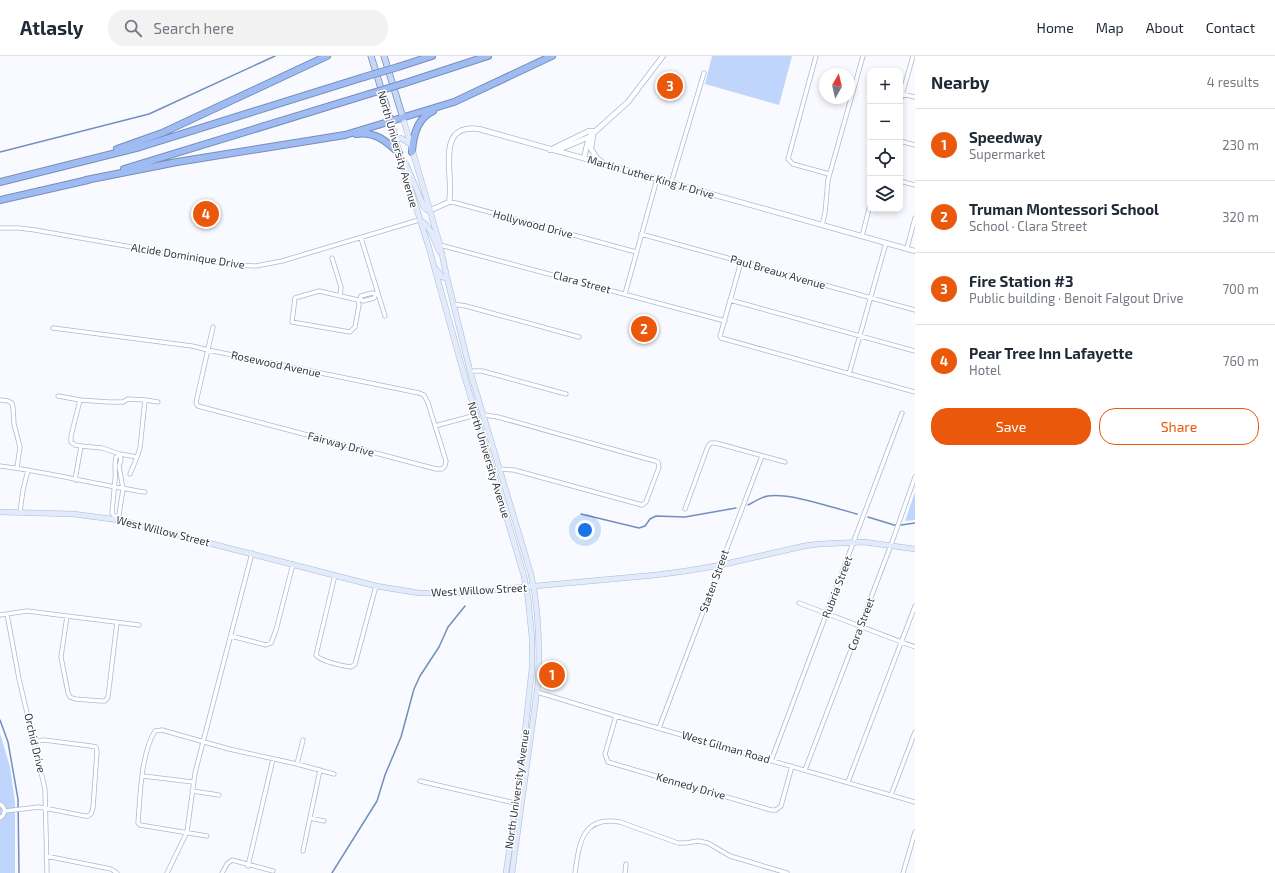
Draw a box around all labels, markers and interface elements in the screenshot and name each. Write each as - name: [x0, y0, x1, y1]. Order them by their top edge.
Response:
- search box: [108, 10, 388, 46]
- text: Atlasly: [20, 16, 84, 39]
- icon: search: [122, 17, 144, 39]
- text: Search here: [154, 19, 234, 37]
- text: Home: [1037, 19, 1074, 36]
- text: Map: [1096, 19, 1124, 36]
- text: About: [1146, 19, 1184, 36]
- text: Contact: [1206, 19, 1255, 36]
- north arrow: [819, 68, 855, 104]
- map controls: [867, 68, 903, 212]
- button: +: [867, 68, 903, 104]
- pin: 3: [657, 71, 683, 101]
- text: Nearby: [931, 72, 989, 92]
- text: 4 results: [1207, 74, 1259, 90]
- street label: North University Avenue: [376, 89, 421, 209]
- button: −: [867, 104, 903, 140]
- text: Speedway: [969, 128, 1042, 146]
- text: 1: [941, 137, 947, 153]
- text: 230 m: [1222, 137, 1259, 153]
- button: locate: [867, 140, 903, 176]
- text: Supermarket: [969, 146, 1046, 162]
- street label: Martin Luther King Jr Drive: [586, 152, 716, 201]
- button: layers: [867, 176, 903, 212]
- pin: 4: [193, 199, 219, 229]
- text: Truman Montessori School: [969, 200, 1159, 218]
- street label: Hollywood Drive: [492, 207, 575, 240]
- text: 2: [940, 209, 948, 225]
- text: 320 m: [1222, 209, 1259, 225]
- text: School · Clara Street: [969, 218, 1087, 234]
- street label: Alcide Dominique Drive: [130, 240, 246, 271]
- street label: Paul Breaux Avenue: [729, 252, 827, 291]
- street label: Clara Street: [552, 268, 612, 295]
- text: Fire Station #3: [969, 272, 1074, 290]
- text: 3: [940, 281, 948, 297]
- text: 700 m: [1222, 281, 1259, 297]
- text: Public building · Benoit Falgout Drive: [969, 290, 1184, 306]
- pin: 2: [631, 314, 657, 344]
- text: Pear Tree Inn Lafayette: [969, 344, 1133, 362]
- street label: Rosewood Avenue: [230, 348, 322, 379]
- text: 4: [940, 353, 948, 369]
- text: 760 m: [1223, 353, 1259, 369]
- text: Hotel: [969, 362, 1001, 378]
- street label: North University Avenue: [466, 400, 513, 520]
- button: Save: [931, 408, 1091, 445]
- button: Share: [1099, 408, 1259, 445]
- street label: Fairway Drive: [307, 428, 376, 459]
- street label: West Willow Street: [115, 513, 211, 548]
- your location: [575, 520, 595, 540]
- street label: Staten Street: [696, 548, 731, 614]
- street label: Rubria Street: [819, 554, 854, 620]
- street label: West Willow Street: [431, 580, 527, 599]
- street label: Cora Street: [844, 595, 877, 652]
- pin: 1: [539, 660, 565, 690]
- street label: Orchid Drive: [22, 712, 49, 774]
- street label: North University Avenue: [502, 728, 531, 850]
- street label: West Gilman Road: [681, 728, 772, 765]
- street label: Kennedy Drive: [655, 769, 727, 802]

